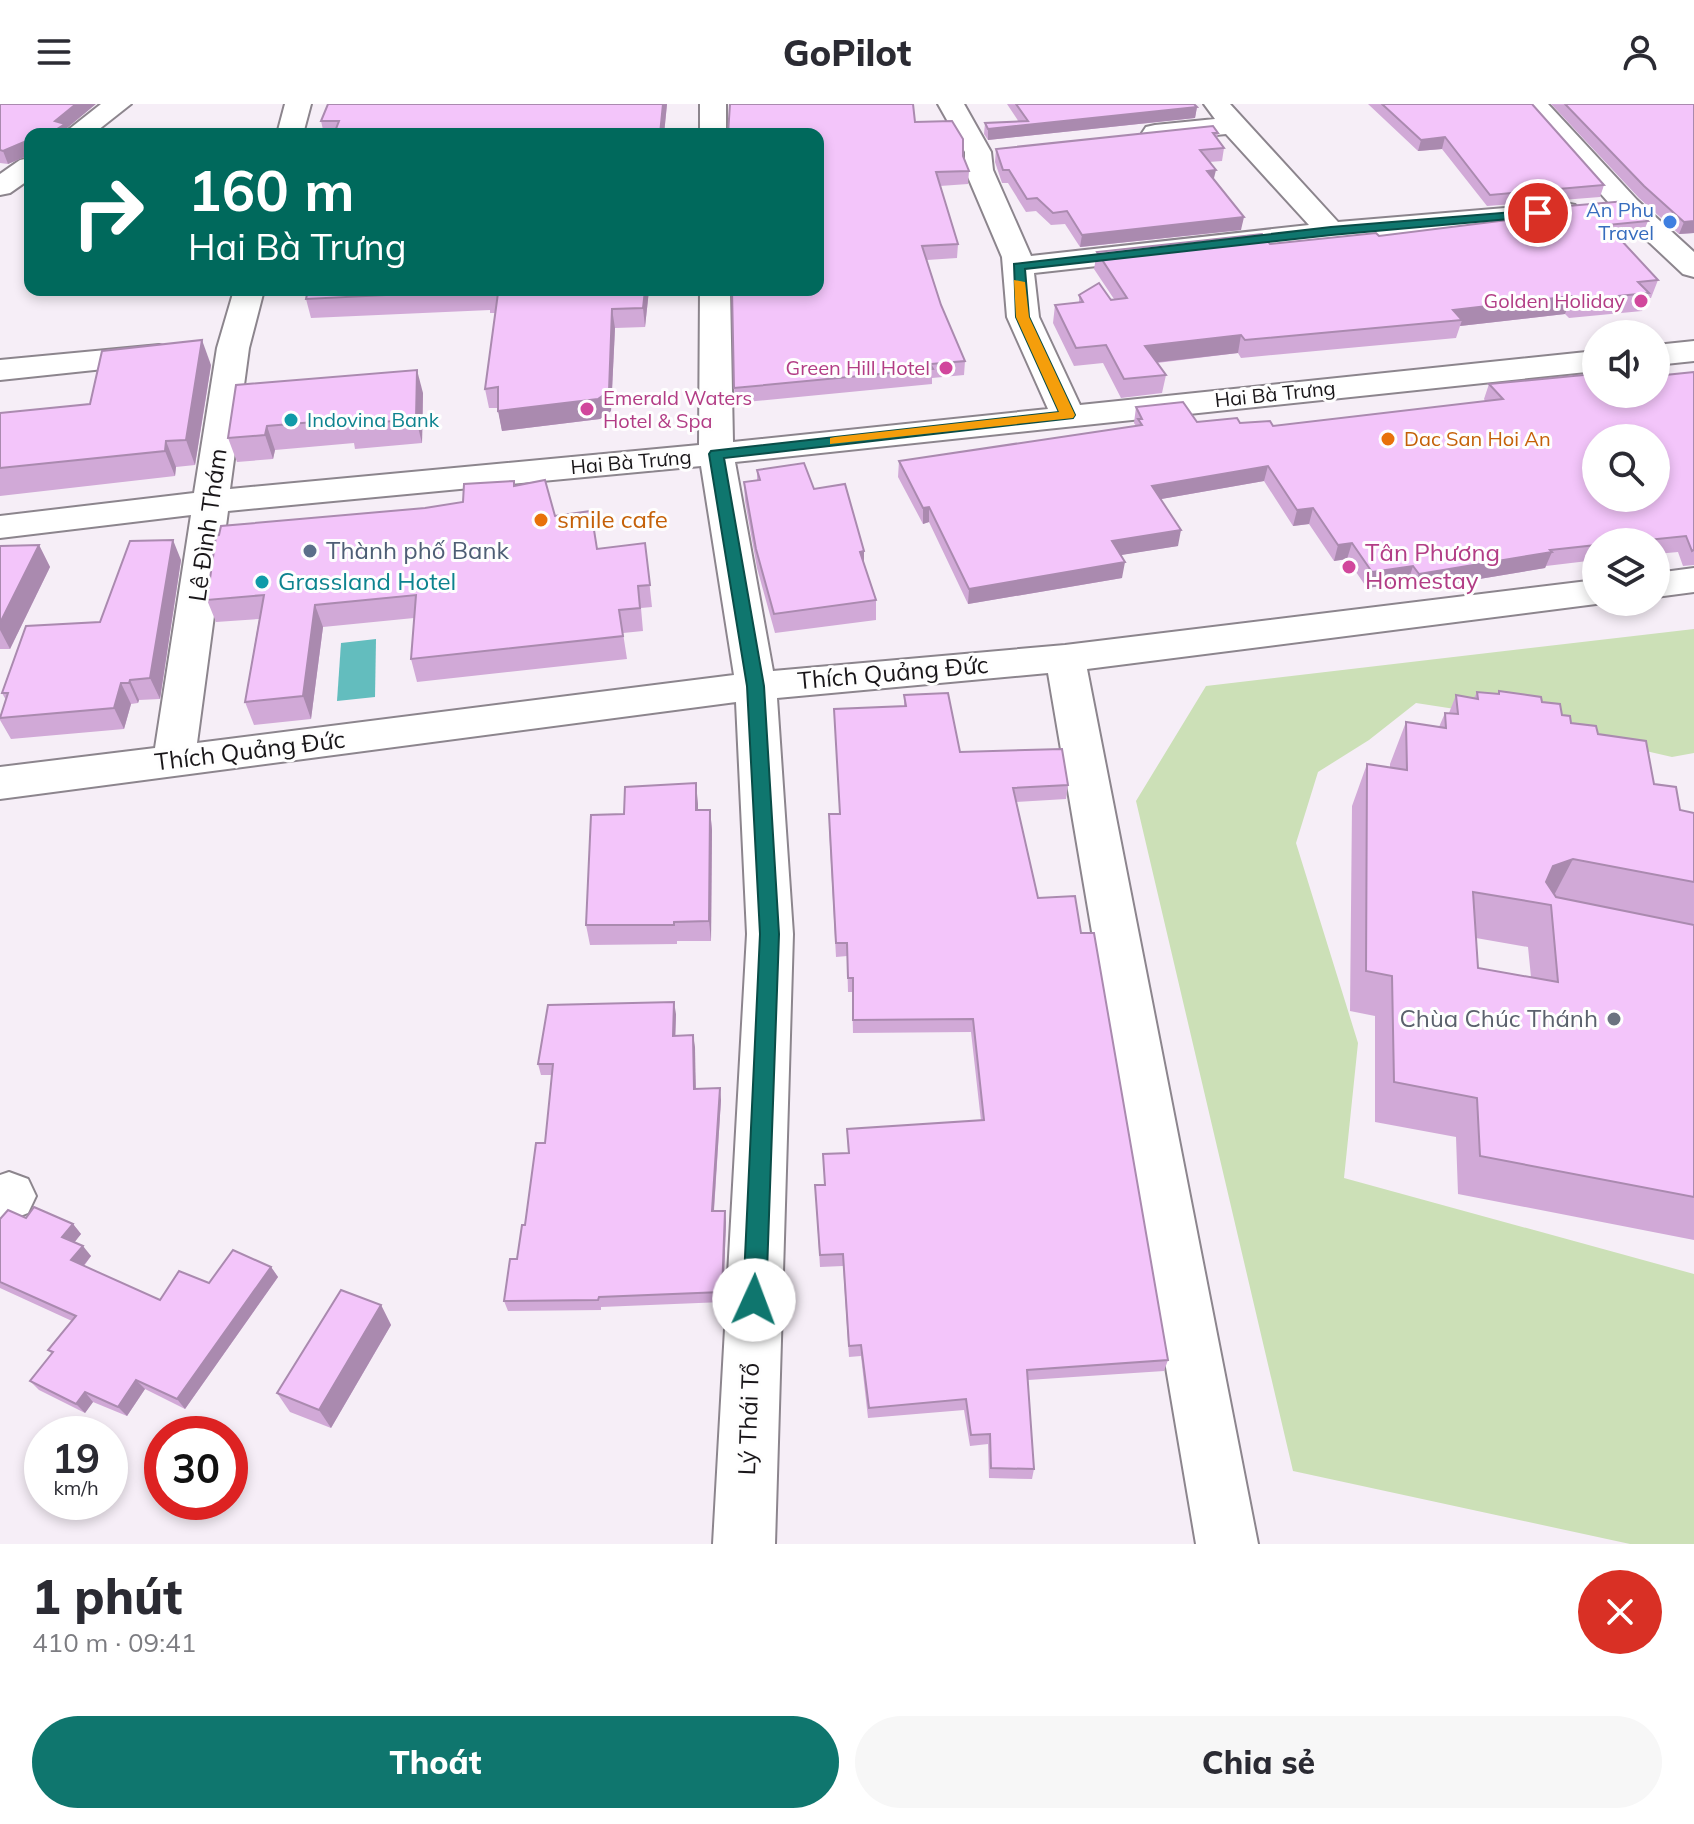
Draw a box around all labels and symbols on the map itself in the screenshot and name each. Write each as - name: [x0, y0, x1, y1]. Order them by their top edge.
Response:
- pin: [1504, 179, 1572, 247]
- place label: An Phu Travel: [1586, 197, 1654, 245]
- marker: An Phu Travel: [1661, 213, 1679, 231]
- place label: Golden Holiday: [1484, 288, 1625, 313]
- marker: Golden Holiday: [1632, 292, 1650, 310]
- place label: Green Hill Hotel: [786, 355, 930, 380]
- marker: Green Hill Hotel: [937, 359, 955, 377]
- street label: Hai Bà Trưng: [1213, 375, 1337, 412]
- place label: Emerald Waters Hotel & Spa: [603, 385, 752, 433]
- marker: Emerald Waters Hotel & Spa: [578, 400, 596, 418]
- place label: Indovina Bank: [307, 407, 440, 432]
- marker: Indovina Bank: [282, 411, 300, 429]
- place label: Dac San Hoi An: [1404, 426, 1551, 451]
- marker: Dac San Hoi An: [1379, 430, 1397, 448]
- street label: Hai Bà Trưng: [569, 444, 692, 479]
- street label: Lê Đình Thám: [181, 446, 233, 603]
- place label: smile cafe: [557, 504, 668, 534]
- marker: smile cafe: [532, 511, 550, 529]
- place label: Thành phố Bank: [326, 535, 510, 565]
- place label: Tân Phương Homestay: [1365, 537, 1500, 595]
- marker: Thành phố Bank: [301, 542, 319, 560]
- marker: Tân Phương Homestay: [1340, 558, 1358, 576]
- place label: Grassland Hotel: [278, 566, 456, 596]
- marker: Grassland Hotel: [253, 573, 271, 591]
- street label: Thích Quảng Đức: [796, 649, 990, 695]
- street label: Thích Quảng Đức: [153, 723, 347, 777]
- place label: Chùa Chúc Thánh: [1399, 1003, 1598, 1033]
- marker: Chùa Chúc Thánh: [1605, 1010, 1623, 1028]
- position arrow: [712, 1258, 796, 1342]
- street label: Lý Thái Tổ: [731, 1362, 765, 1476]
- speed limit sign: 30: [144, 1416, 248, 1520]

